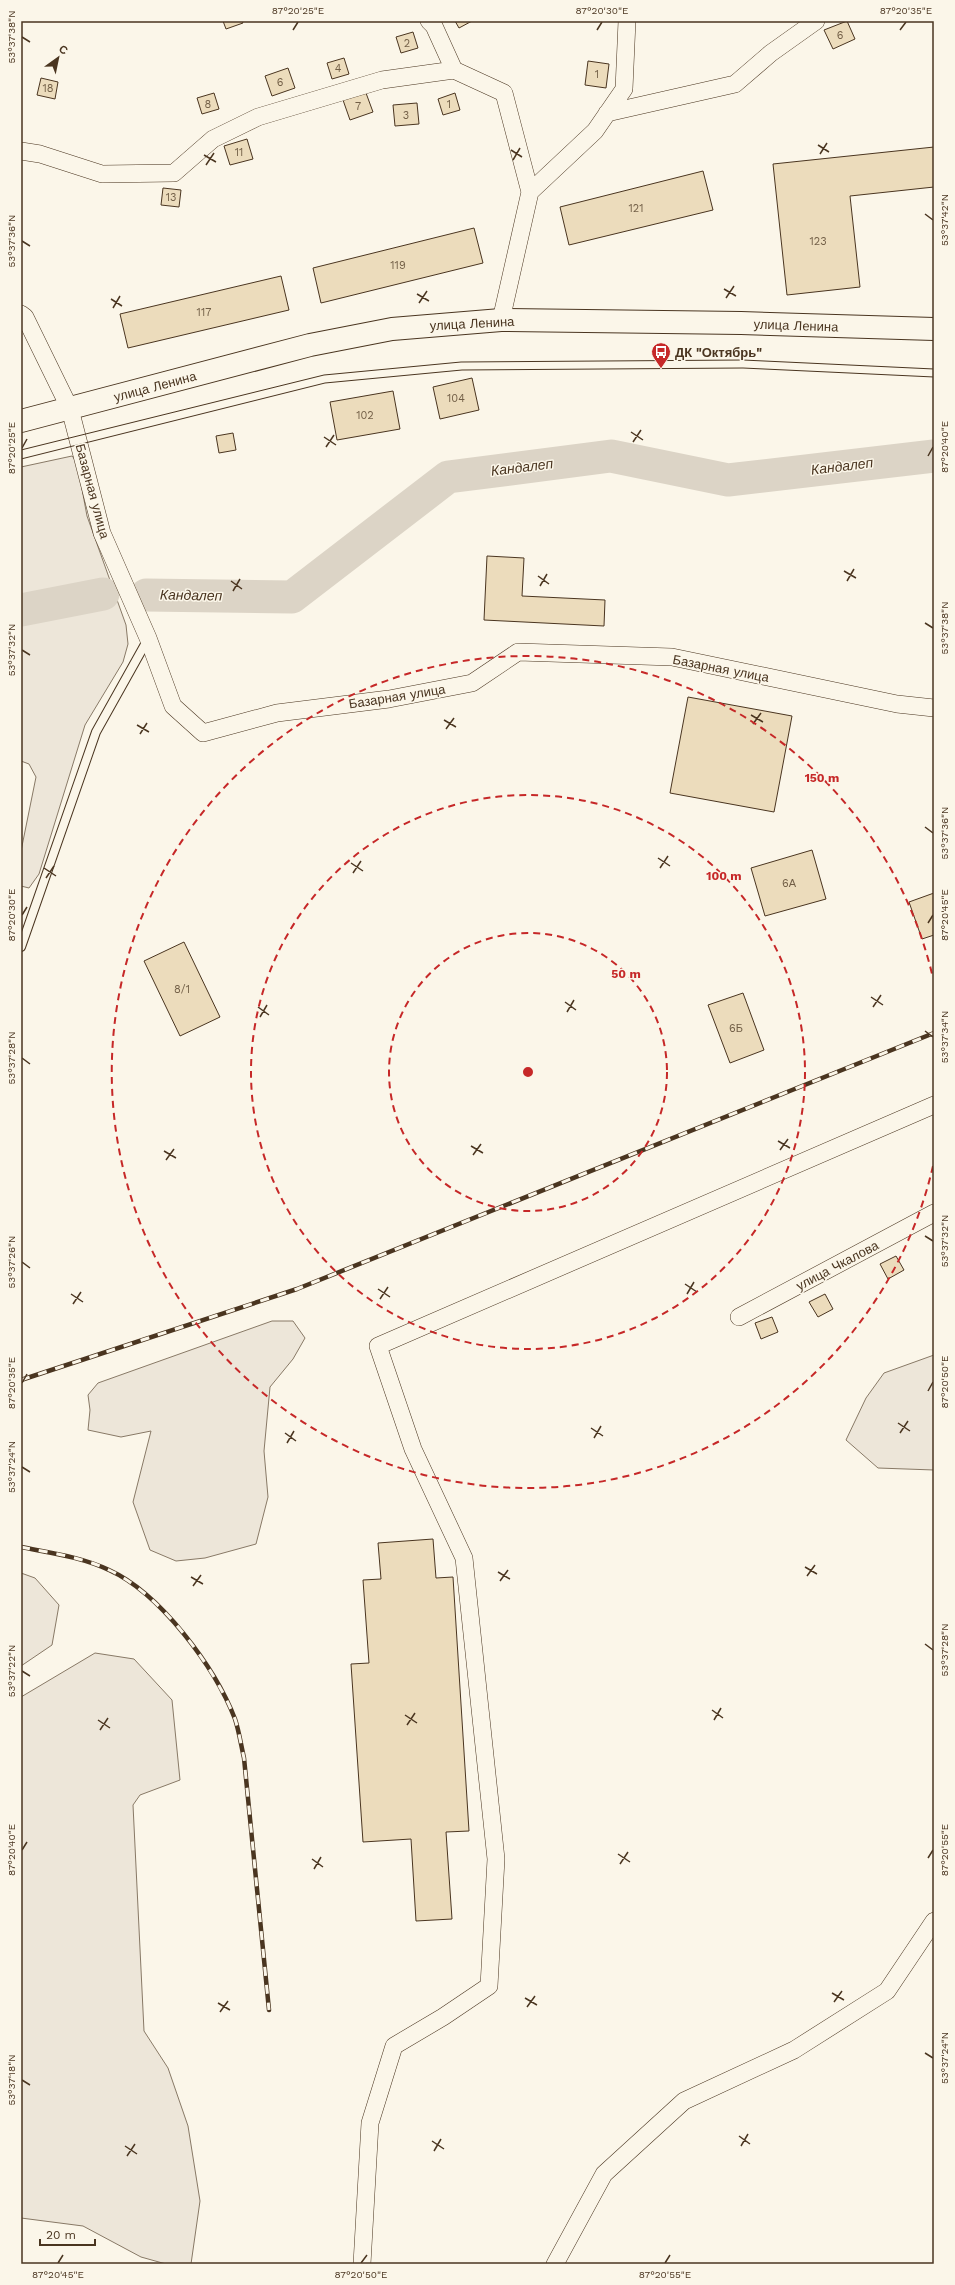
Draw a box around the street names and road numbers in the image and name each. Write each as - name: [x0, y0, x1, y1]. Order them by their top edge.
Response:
- street label: улица Ленина: [429, 314, 516, 333]
- street label: улица Ленина: [753, 317, 839, 335]
- street label: улица Ленина: [112, 368, 199, 405]
- street label: Базарная улица: [73, 442, 113, 541]
- street label: Базарная улица: [672, 652, 771, 685]
- street label: Базарная улица: [348, 681, 447, 712]
- street label: улица Чкалова: [794, 1237, 882, 1293]

